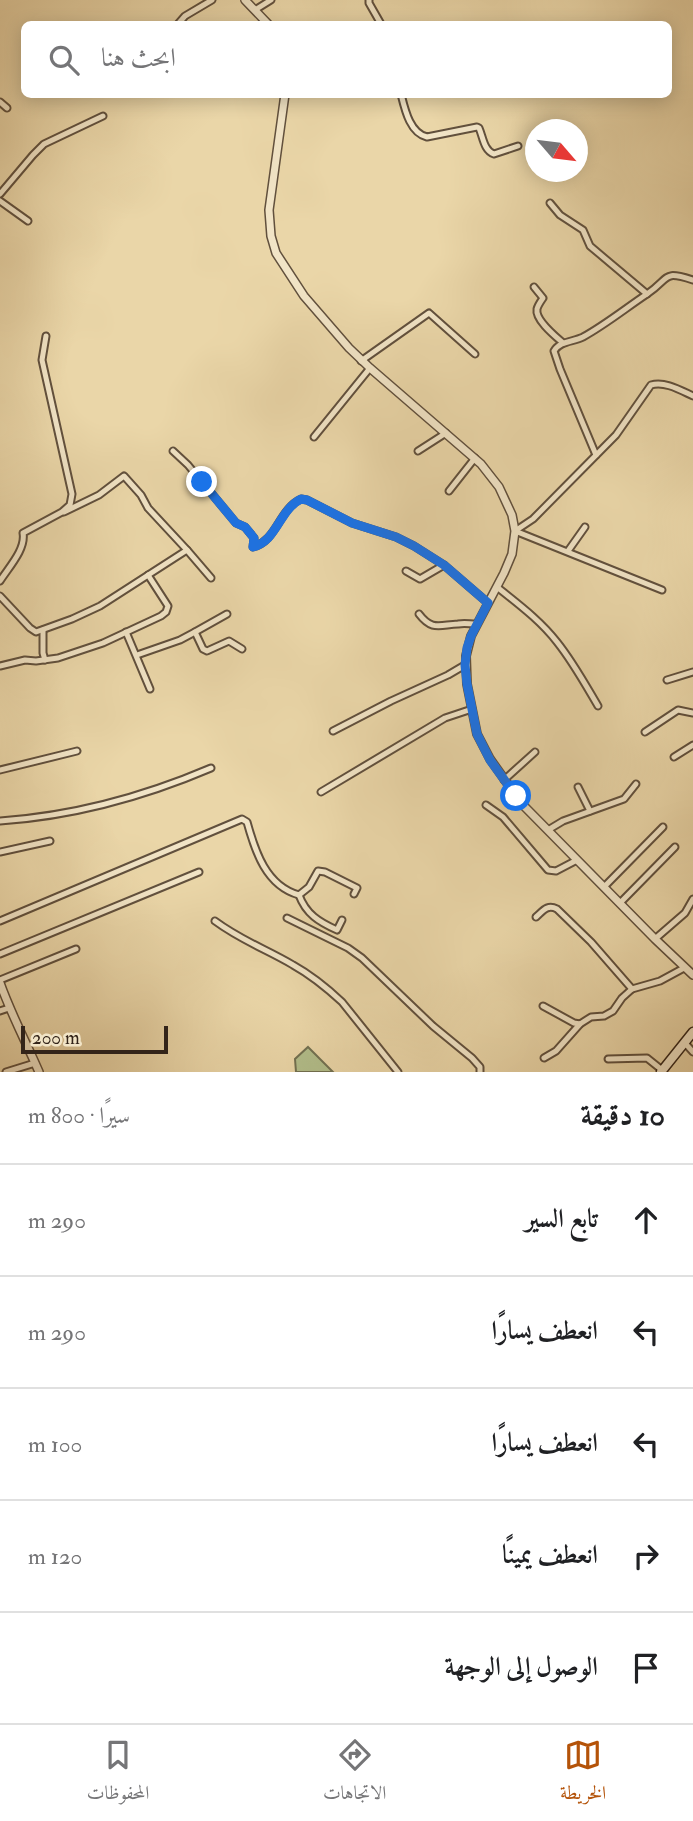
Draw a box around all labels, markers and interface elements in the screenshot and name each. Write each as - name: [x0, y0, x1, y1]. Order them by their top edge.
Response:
- search box: [21, 21, 672, 98]
- icon: search: [45, 41, 83, 79]
- text: ابحث هنا: [101, 42, 176, 74]
- north arrow: [525, 119, 588, 182]
- route end: [186, 466, 217, 497]
- route start: [500, 780, 531, 811]
- scale bar: [21, 1023, 168, 1055]
- text: 200 m: [32, 1026, 80, 1050]
- text: 10 دقيقة: [580, 1097, 665, 1134]
- text: سيرًا · 800 m: [28, 1101, 130, 1130]
- icon: ahead: [627, 1201, 665, 1239]
- text: تابع السير: [525, 1203, 598, 1235]
- text: 290 m: [28, 1206, 86, 1235]
- icon: left: [627, 1313, 665, 1351]
- text: انعطف يسارًا: [492, 1315, 598, 1347]
- text: 290 m: [28, 1318, 86, 1347]
- icon: left: [627, 1425, 665, 1463]
- text: انعطف يسارًا: [492, 1427, 598, 1459]
- text: 100 m: [28, 1430, 82, 1459]
- icon: right: [627, 1537, 665, 1575]
- text: انعطف يمينًا: [502, 1539, 598, 1571]
- text: 120 m: [28, 1542, 82, 1571]
- icon: arrive: [627, 1649, 665, 1687]
- text: الوصول إلى الوجهة: [445, 1651, 598, 1683]
- tab: المحفوظات: [87, 1736, 149, 1811]
- tab: الاتجاهات: [323, 1736, 386, 1811]
- tab: الخريطة: [560, 1736, 606, 1811]

